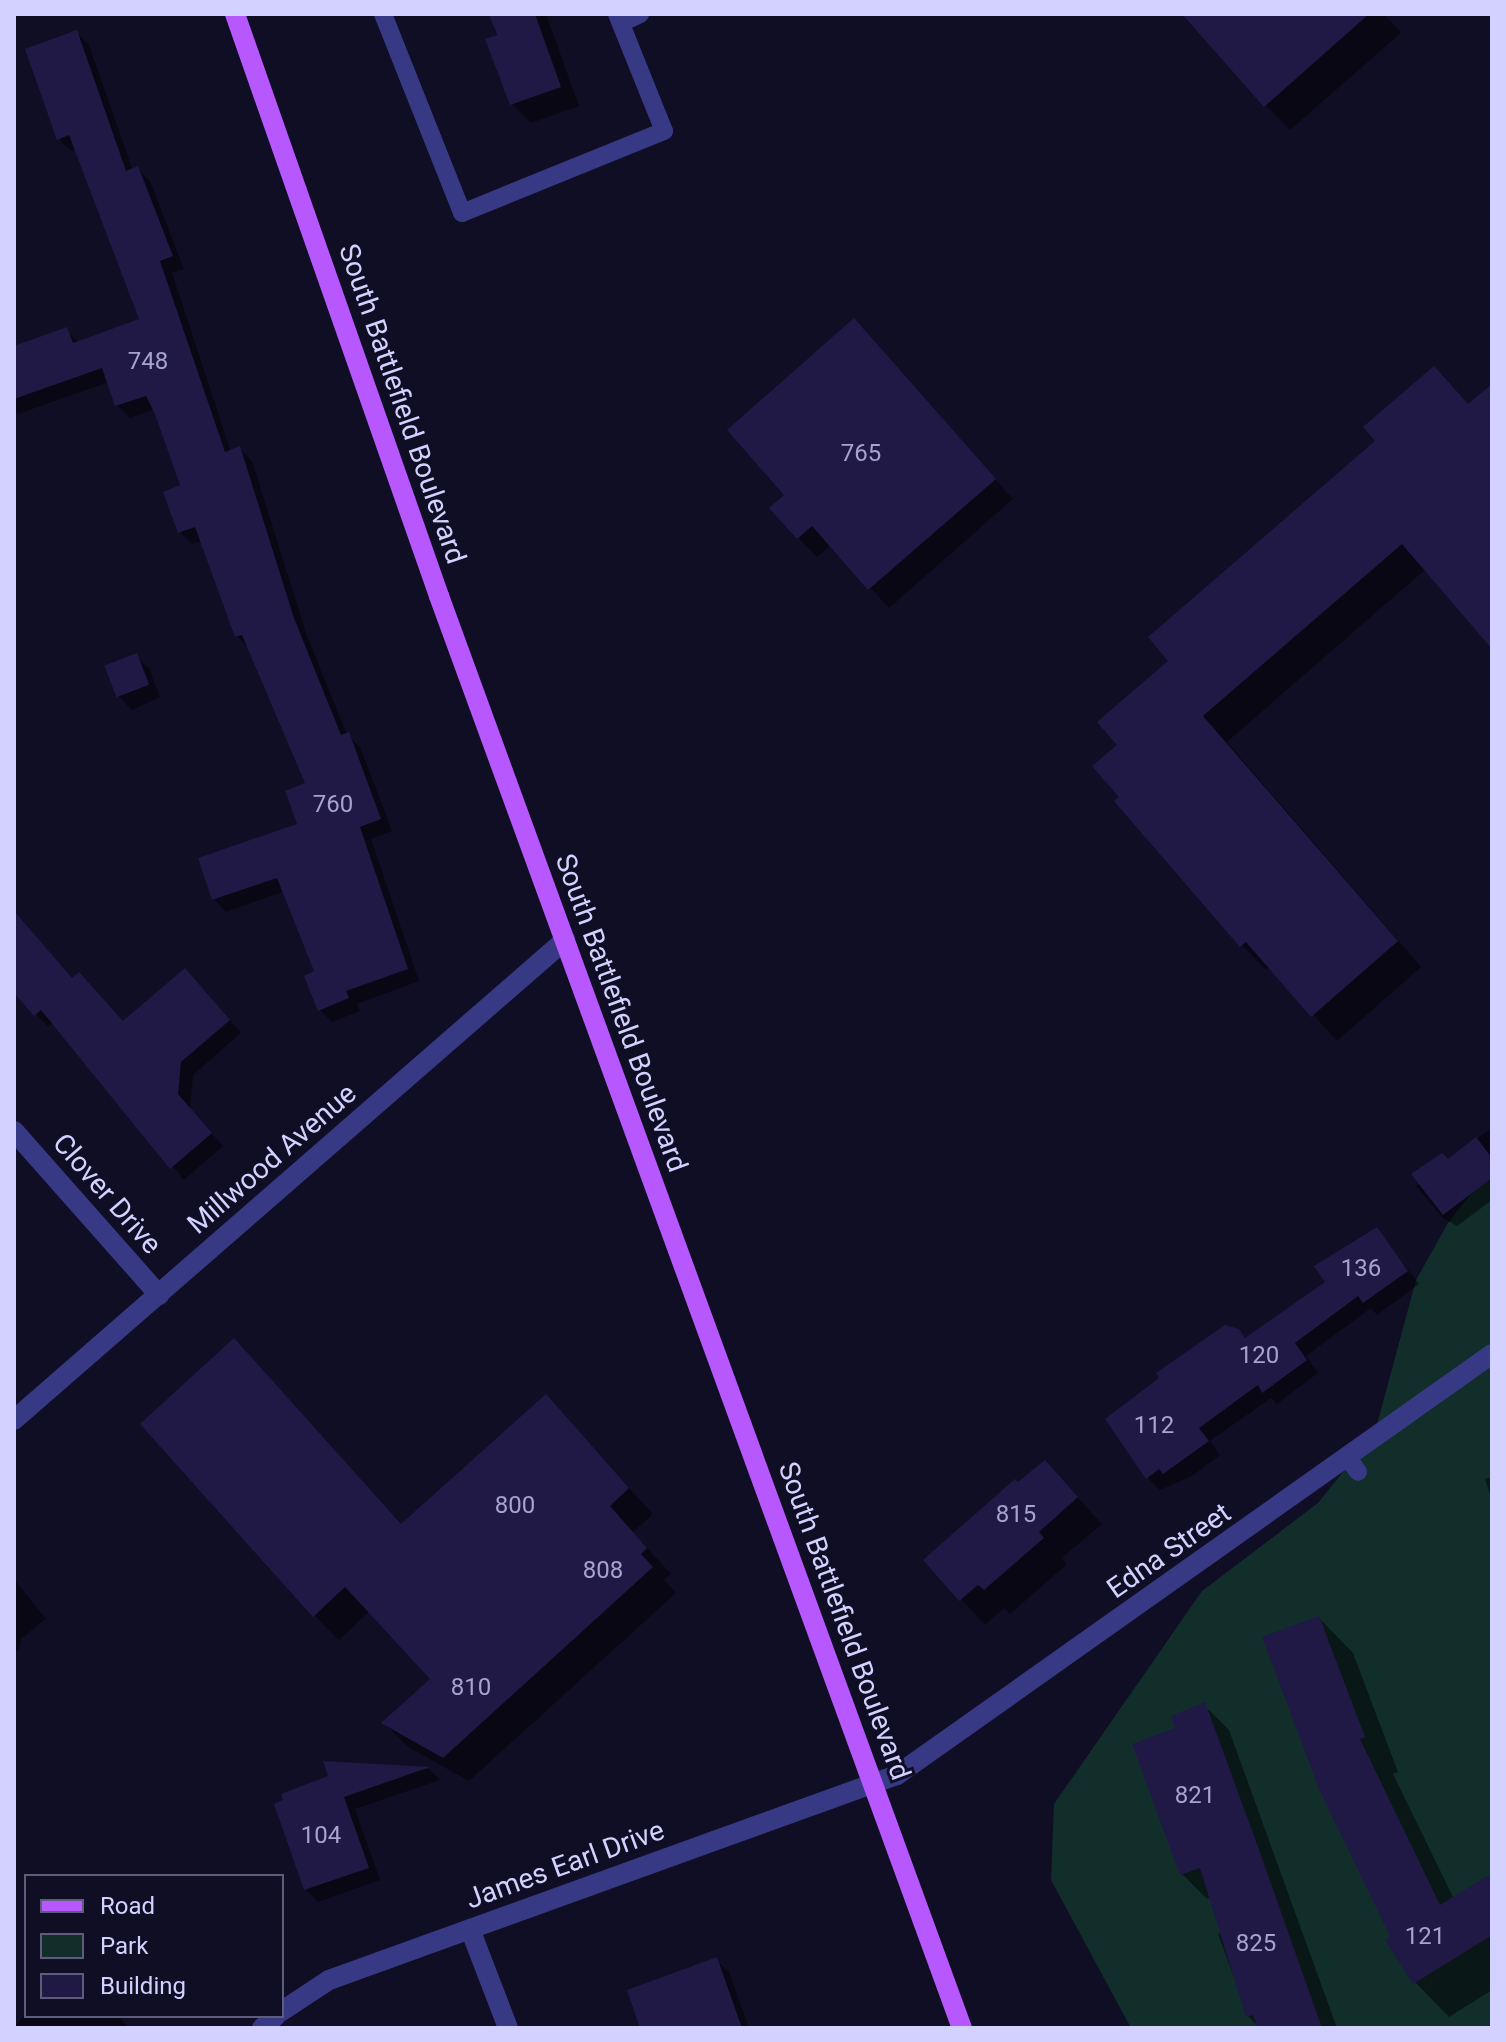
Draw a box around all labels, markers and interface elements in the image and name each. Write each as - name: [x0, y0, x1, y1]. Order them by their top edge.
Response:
- street label: South Battlefield Boulevard: [331, 240, 473, 568]
- house number: 748: [128, 348, 168, 376]
- house number: 765: [841, 440, 881, 468]
- house number: 760: [313, 791, 353, 819]
- street label: South Battlefield Boulevard: [548, 849, 694, 1177]
- street label: Millwood Avenue: [181, 1077, 363, 1241]
- street label: Clover Drive: [46, 1127, 168, 1261]
- house number: 136: [1341, 1255, 1381, 1283]
- house number: 120: [1239, 1342, 1279, 1370]
- house number: 112: [1134, 1412, 1174, 1440]
- street label: South Battlefield Boulevard: [771, 1457, 917, 1785]
- house number: 800: [495, 1492, 535, 1520]
- street label: Edna Street: [1101, 1496, 1237, 1606]
- house number: 815: [996, 1501, 1036, 1529]
- house number: 808: [583, 1557, 623, 1585]
- house number: 810: [451, 1674, 491, 1702]
- house number: 821: [1175, 1782, 1215, 1810]
- street label: James Earl Drive: [461, 1814, 669, 1916]
- house number: 104: [301, 1822, 341, 1850]
- legend: [24, 1874, 284, 2018]
- text: Road: [100, 1892, 155, 1920]
- house number: 121: [1405, 1923, 1445, 1951]
- house number: 825: [1236, 1930, 1276, 1958]
- text: Park: [100, 1932, 148, 1960]
- text: Building: [100, 1972, 186, 2000]

